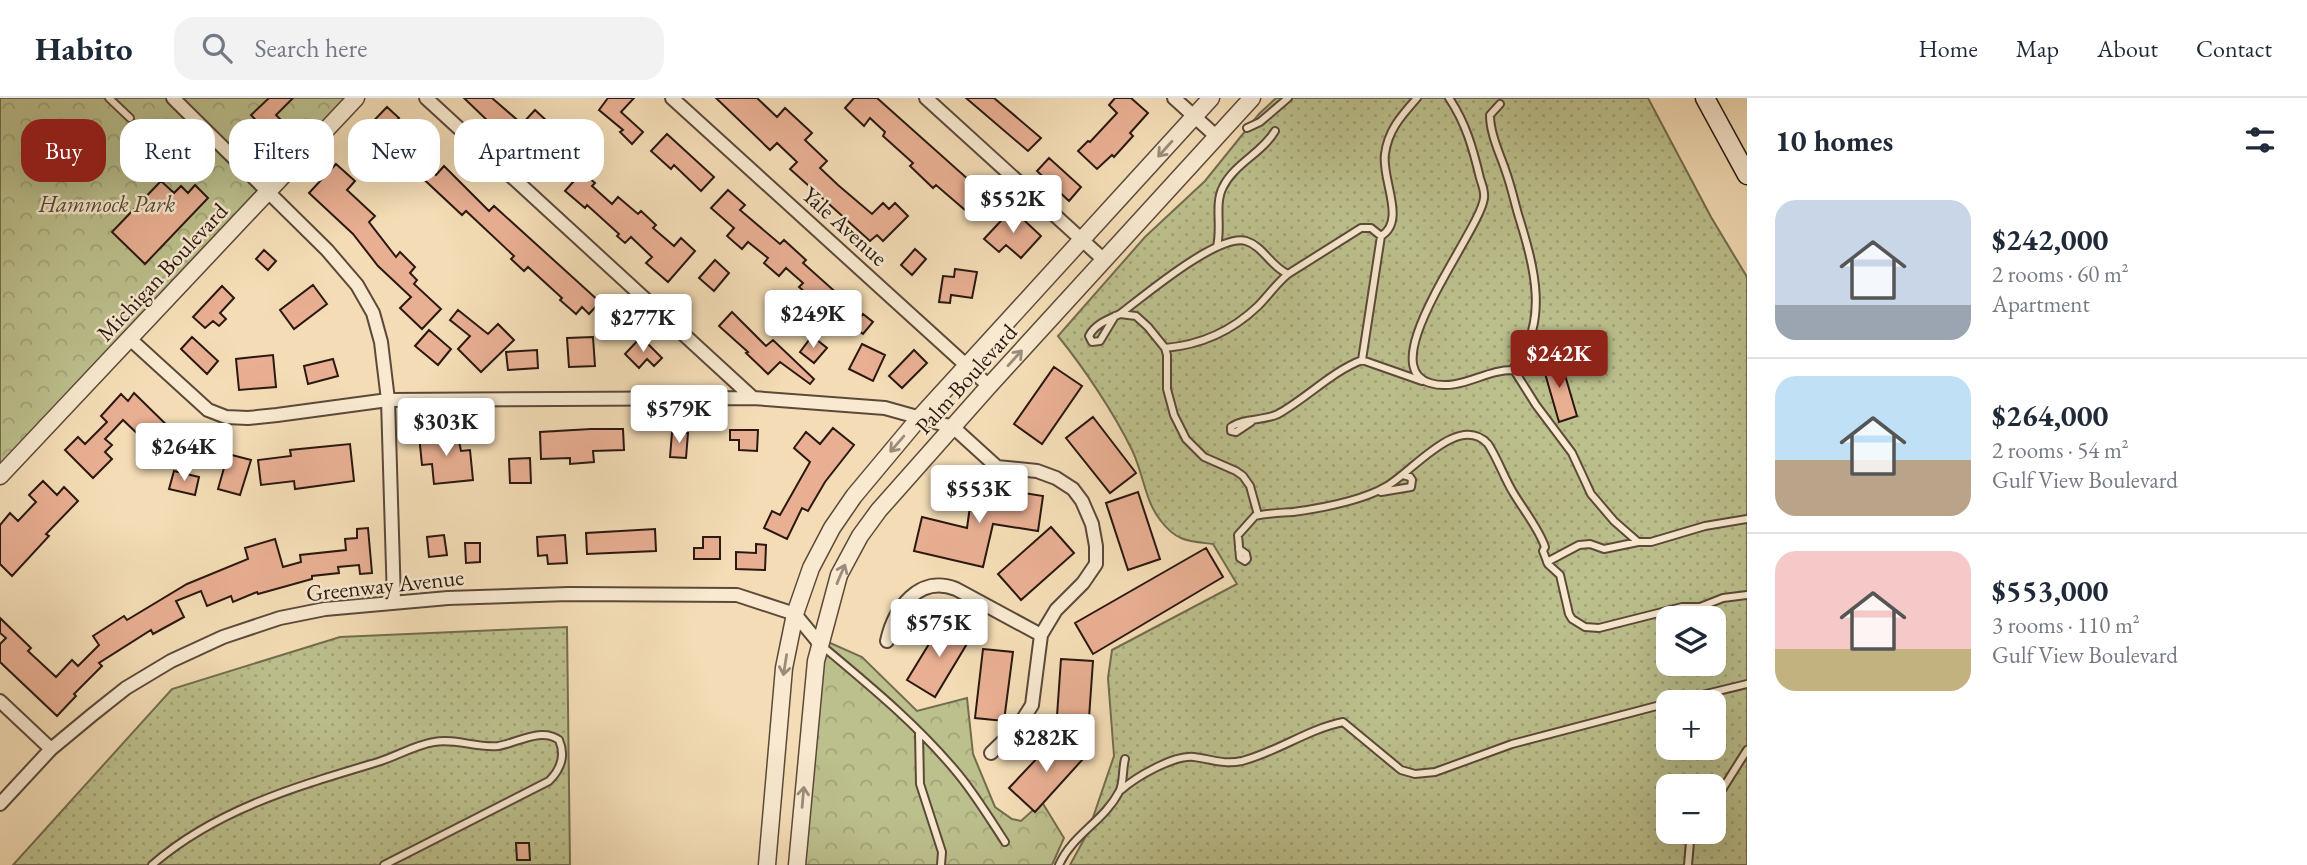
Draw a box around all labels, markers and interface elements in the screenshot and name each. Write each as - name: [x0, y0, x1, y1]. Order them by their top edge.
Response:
- search box: [174, 17, 664, 80]
- text: Habito: [35, 27, 132, 70]
- icon: search: [198, 29, 236, 67]
- text: Search here: [254, 31, 367, 65]
- text: Home: [1918, 33, 1978, 64]
- text: Map: [2016, 33, 2059, 64]
- text: About: [2097, 33, 2158, 64]
- text: Contact: [2196, 33, 2272, 64]
- chip: Buy: [21, 119, 106, 182]
- chip: Rent: [120, 119, 215, 182]
- chip: Filters: [229, 119, 334, 182]
- chip: New: [348, 119, 440, 182]
- chip: Apartment: [454, 119, 604, 182]
- text: 10 homes: [1775, 121, 1893, 160]
- icon: filters: [2241, 121, 2279, 159]
- one-way arrow: [1158, 139, 1174, 157]
- pin: $552K: [964, 176, 1062, 235]
- street label: Yale Avenue: [796, 180, 894, 272]
- text: $552K: [981, 183, 1045, 213]
- park label: Hammock Park: [38, 189, 176, 219]
- street label: Michigan Boulevard: [90, 196, 234, 348]
- text: $242,000: [1992, 220, 2108, 259]
- icon: home: [1831, 228, 1915, 312]
- text: 2 rooms · 60 m²: [1992, 259, 2129, 289]
- text: Apartment: [1992, 289, 2090, 319]
- pin: $249K: [764, 290, 862, 350]
- pin: $277K: [594, 294, 692, 354]
- text: $249K: [781, 298, 845, 328]
- text: $277K: [611, 302, 675, 332]
- street label: Palm Boulevard: [909, 317, 1024, 440]
- pin: $242K: [1510, 330, 1608, 390]
- text: $242K: [1527, 338, 1591, 368]
- one-way arrow: [1007, 349, 1023, 367]
- pin: $579K: [630, 386, 728, 445]
- text: $579K: [647, 393, 711, 423]
- text: $264,000: [1992, 396, 2108, 435]
- pin: $303K: [397, 398, 495, 458]
- icon: home: [1831, 404, 1915, 488]
- text: $303K: [414, 406, 478, 436]
- pin: $264K: [135, 424, 233, 483]
- text: $264K: [152, 431, 216, 461]
- one-way arrow: [889, 434, 905, 452]
- text: 2 rooms · 54 m²: [1992, 435, 2129, 465]
- text: Gulf View Boulevard: [1992, 465, 2178, 495]
- pin: $553K: [930, 466, 1028, 525]
- text: $553K: [947, 473, 1011, 503]
- street label: Greenway Avenue: [304, 562, 466, 608]
- one-way arrow: [835, 564, 848, 585]
- text: $553,000: [1992, 571, 2108, 610]
- icon: home: [1831, 579, 1915, 663]
- pin: $575K: [890, 600, 988, 659]
- map controls: [1656, 606, 1726, 844]
- button: layers: [1656, 606, 1726, 676]
- text: $575K: [907, 607, 971, 637]
- text: 3 rooms · 110 m²: [1992, 610, 2140, 640]
- text: Gulf View Boulevard: [1992, 640, 2178, 670]
- one-way arrow: [778, 653, 791, 676]
- button: +: [1656, 690, 1726, 760]
- pin: $282K: [997, 714, 1095, 774]
- text: $282K: [1014, 722, 1078, 752]
- button: −: [1656, 774, 1726, 844]
- one-way arrow: [797, 786, 810, 809]

